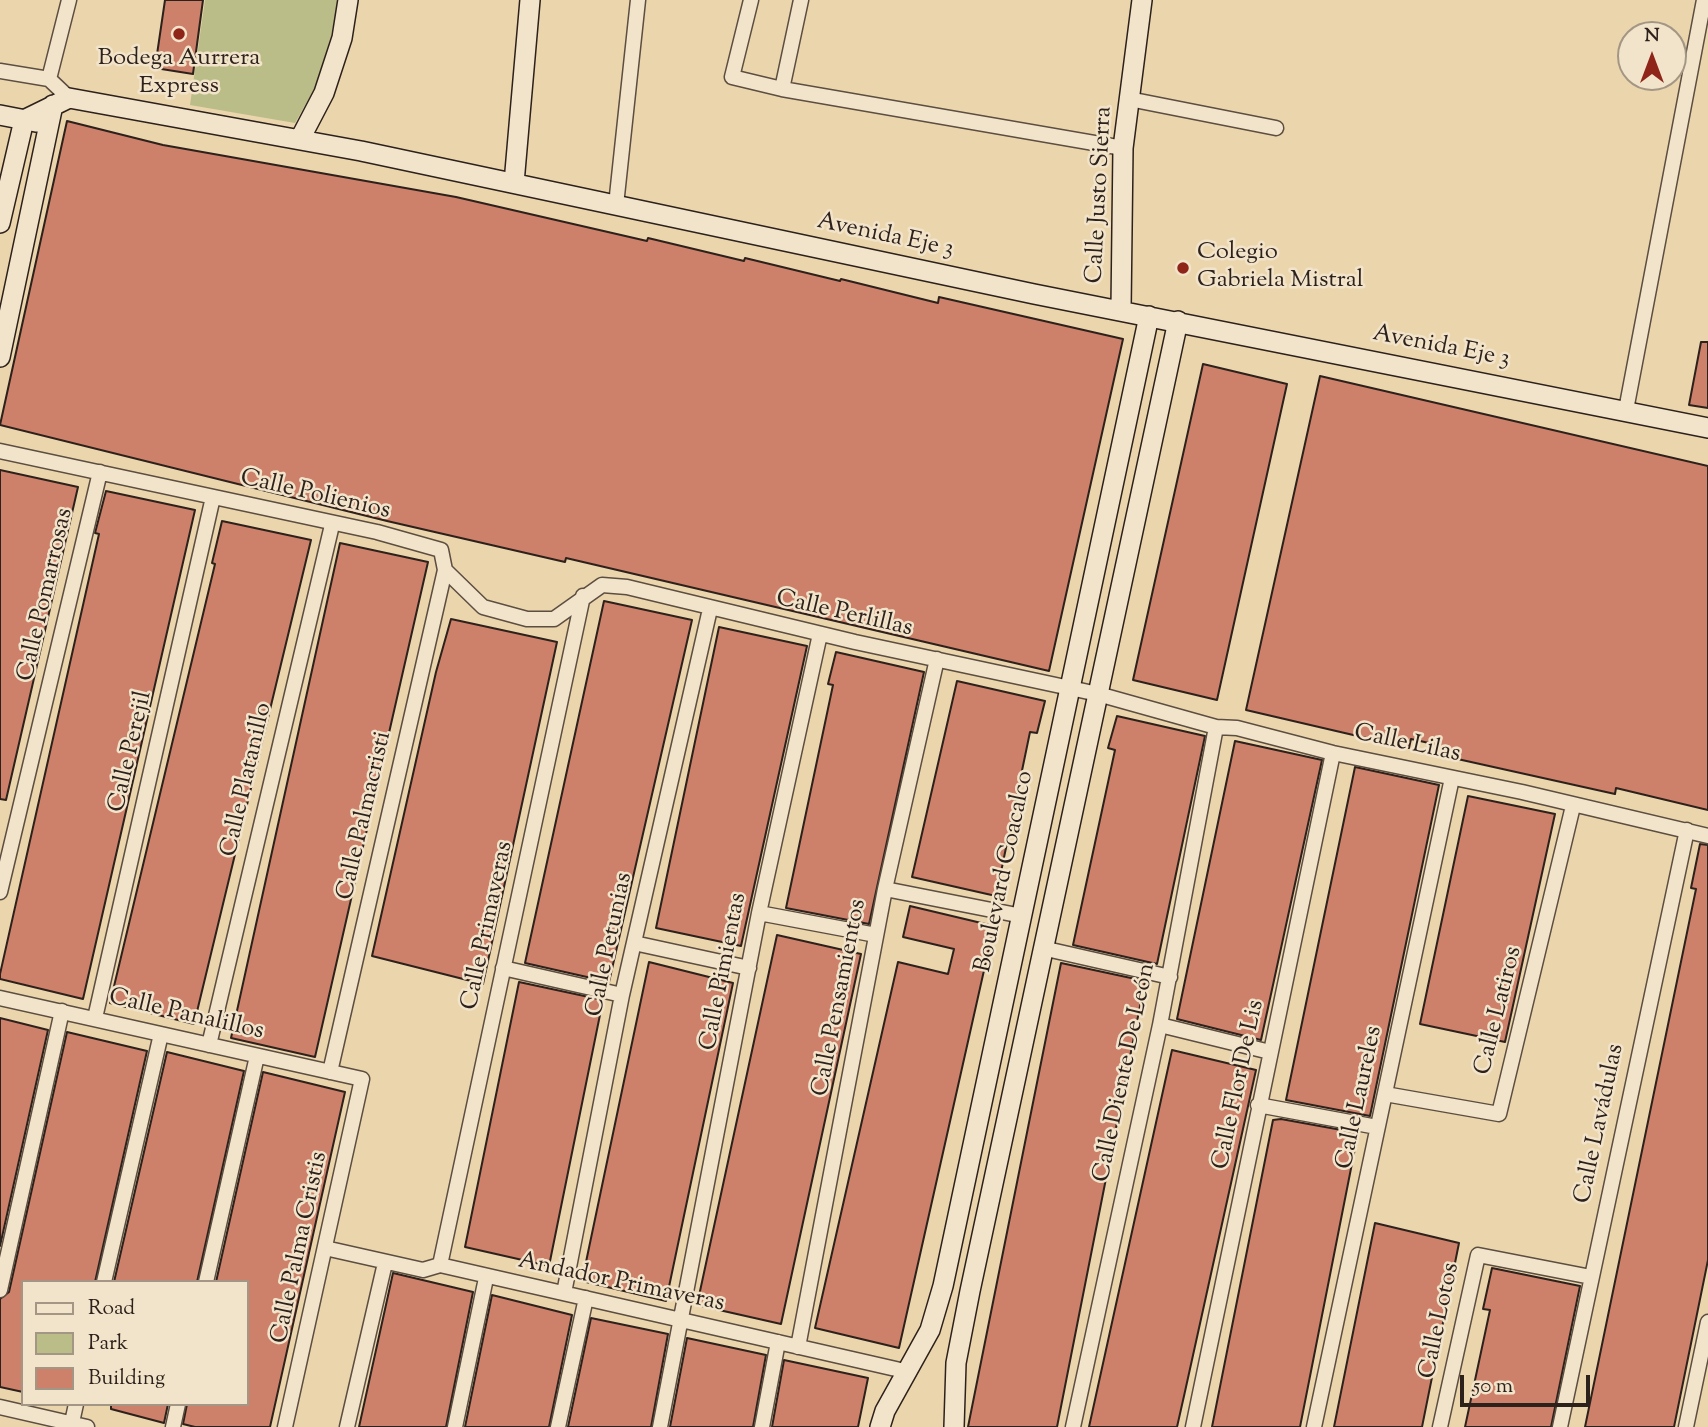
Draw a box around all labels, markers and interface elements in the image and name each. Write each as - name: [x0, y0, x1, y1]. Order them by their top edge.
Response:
- north arrow: [1617, 21, 1687, 91]
- text: N: [1644, 23, 1660, 50]
- marker: Bodega Aurrera Express: [171, 26, 187, 42]
- place label: Bodega Aurrera Express: [98, 46, 260, 102]
- street label: Calle Justo Sierra: [1082, 106, 1120, 284]
- street label: Avenida Eje 3: [814, 208, 956, 266]
- place label: Colegio Gabriela Mistral: [1197, 240, 1363, 296]
- marker: Colegio Gabriela Mistral: [1175, 260, 1191, 276]
- street label: Avenida Eje 3: [1370, 321, 1512, 375]
- street label: Calle Polienios: [237, 465, 393, 527]
- street label: Calle Pomarrosas: [13, 506, 81, 684]
- street label: Calle Perlillas: [773, 585, 915, 645]
- street label: Calle Perejil: [104, 689, 160, 815]
- street label: Calle Platanillo: [216, 700, 280, 860]
- street label: Calle Lilas: [1351, 720, 1463, 770]
- street label: Calle Palmacristi: [333, 729, 399, 903]
- street label: Boulevard Coacalco: [971, 769, 1041, 975]
- street label: Calle Primaveras: [457, 839, 521, 1013]
- street label: Calle Petunias: [582, 870, 640, 1020]
- street label: Calle Pimientas: [696, 891, 754, 1053]
- street label: Calle Pensamientos: [808, 897, 874, 1099]
- street label: Calle Latiros: [1470, 944, 1530, 1078]
- street label: Calle Diente De León: [1089, 961, 1163, 1185]
- street label: Calle Panalillos: [106, 984, 266, 1048]
- street label: Calle Flor De Lis: [1208, 998, 1272, 1172]
- street label: Calle Laureles: [1332, 1024, 1390, 1172]
- street label: Calle Lavádulas: [1570, 1042, 1632, 1206]
- street label: Calle Palma Cristis: [267, 1150, 335, 1346]
- street label: Andador Primaveras: [515, 1248, 727, 1320]
- street label: Calle Lotos: [1415, 1260, 1467, 1382]
- legend: [21, 1280, 248, 1406]
- text: Road: [88, 1294, 135, 1324]
- text: Park: [88, 1329, 128, 1359]
- scale bar: [1463, 1360, 1592, 1404]
- text: Building: [88, 1364, 165, 1394]
- text: 50 m: [1473, 1372, 1513, 1402]

